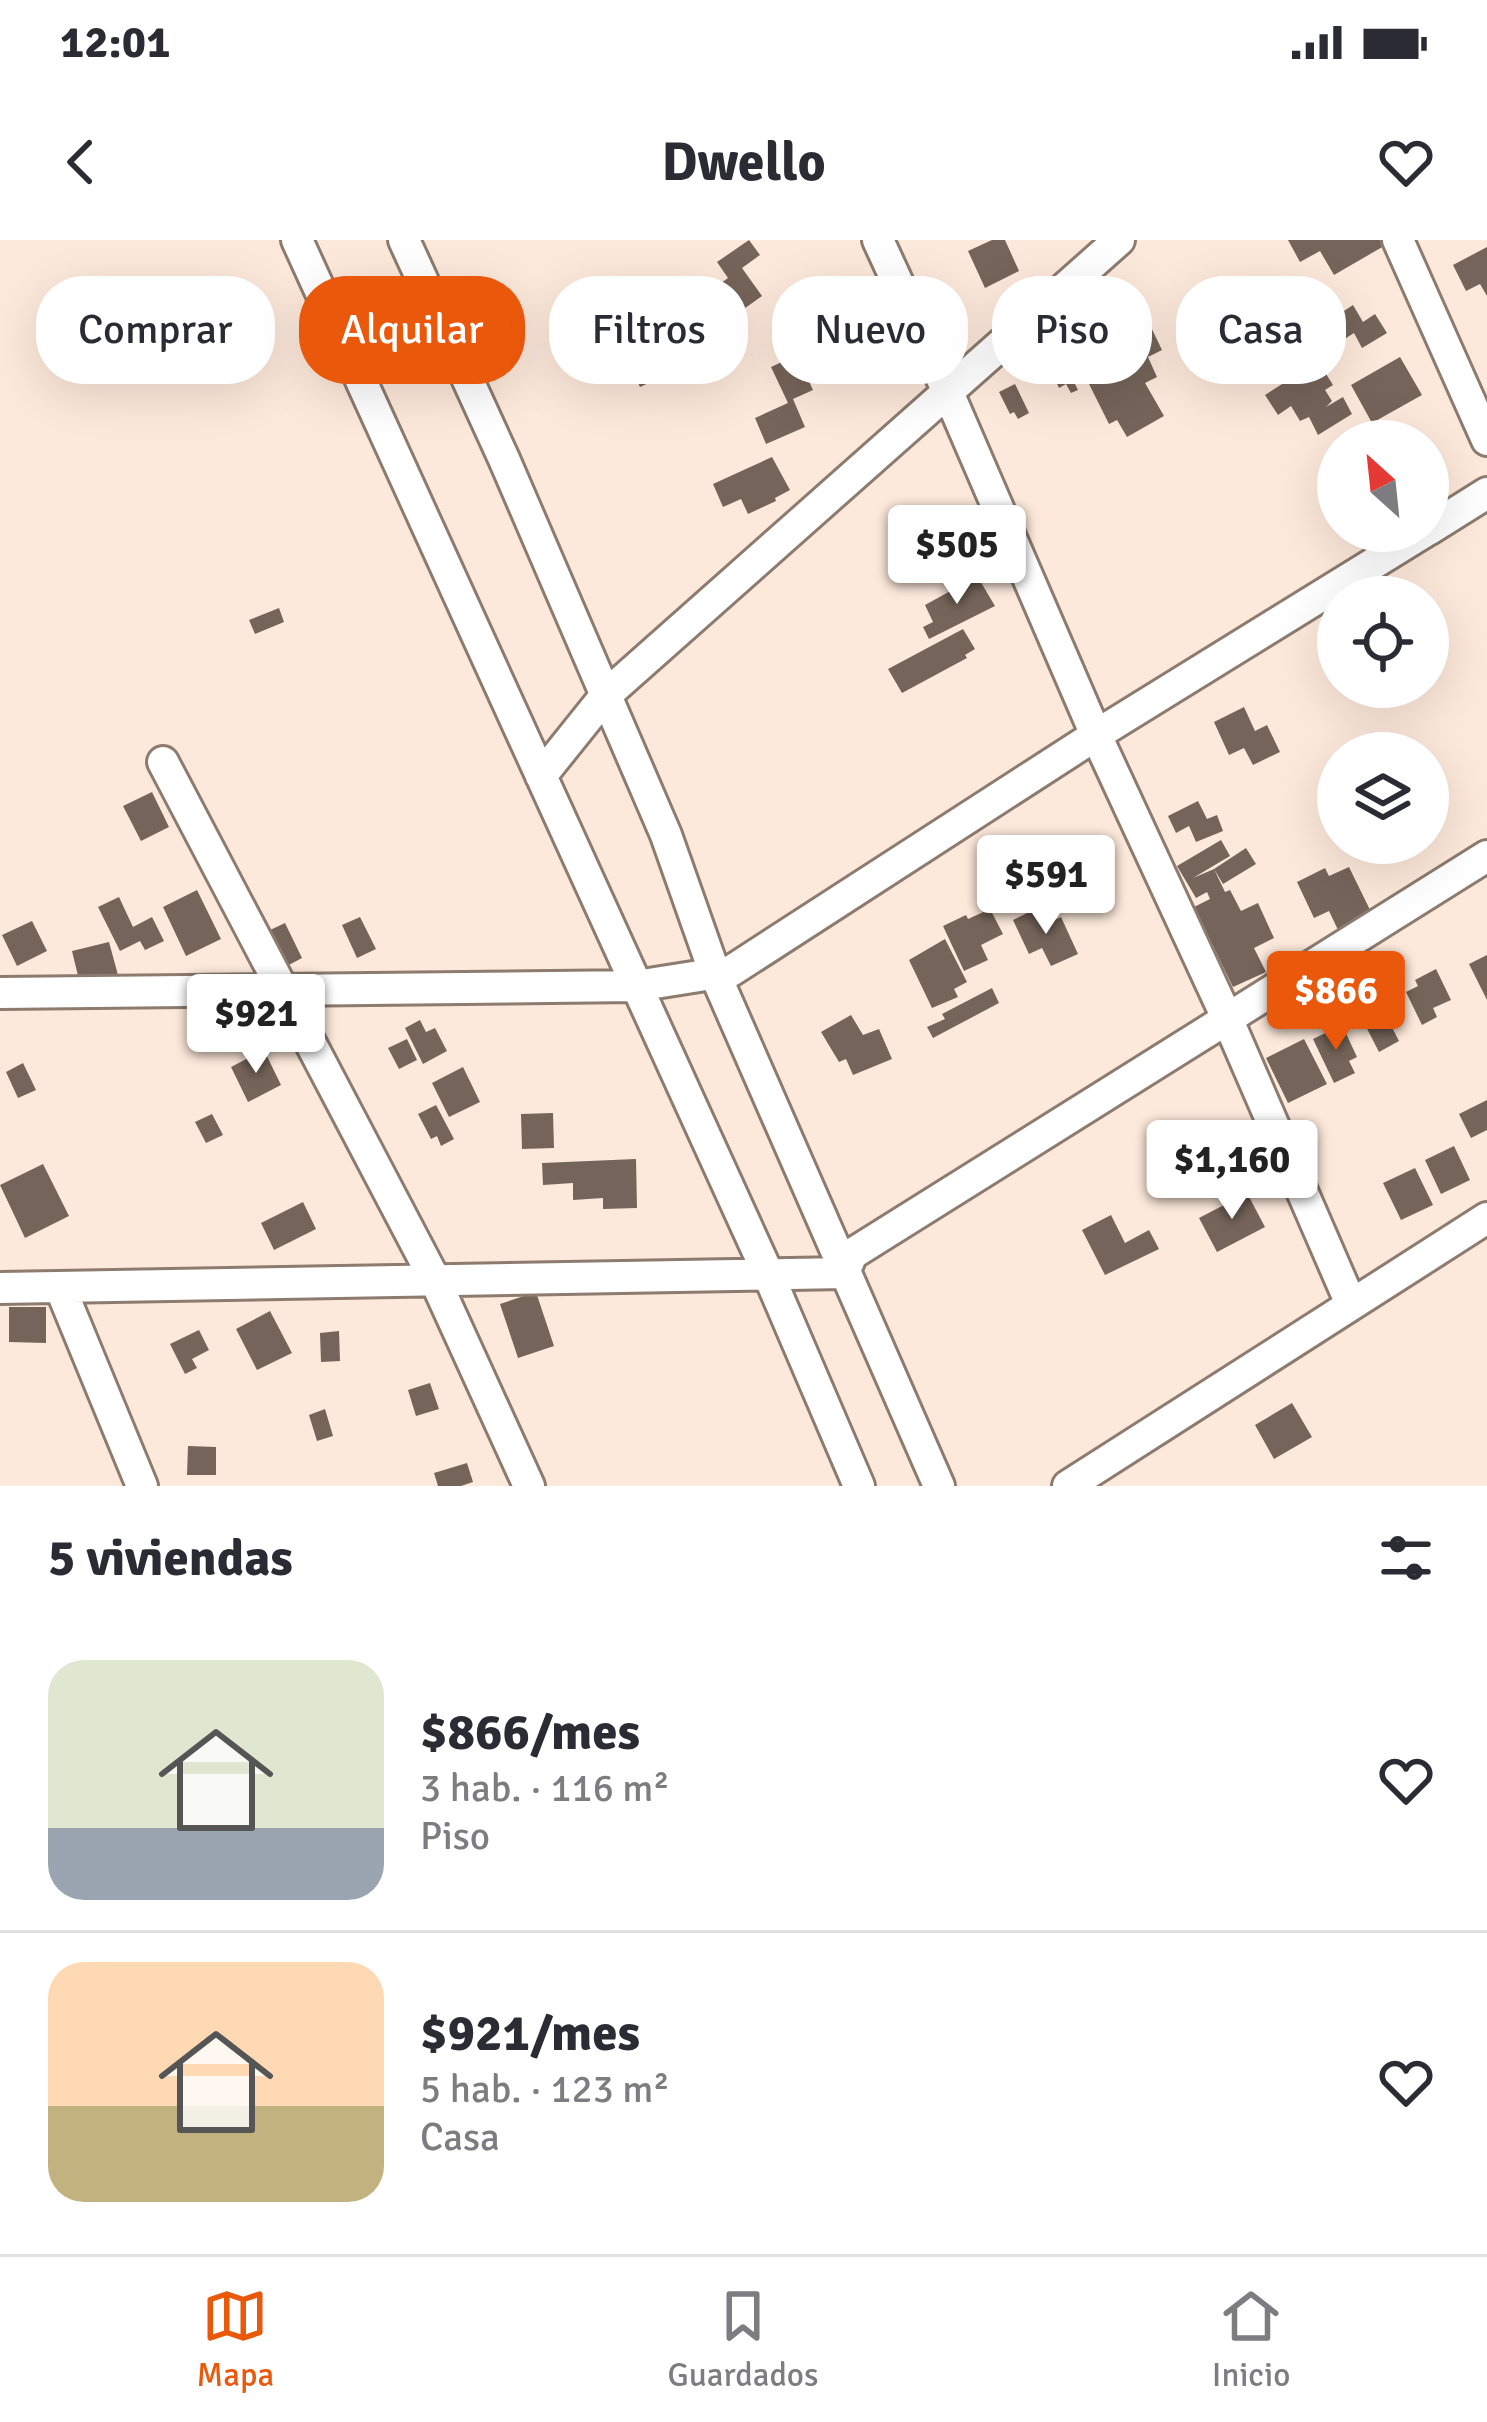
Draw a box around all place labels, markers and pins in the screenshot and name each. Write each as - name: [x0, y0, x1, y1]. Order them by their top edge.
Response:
- pin: $505: [886, 505, 1028, 607]
- pin: $591: [975, 835, 1117, 937]
- pin: $866: [1265, 951, 1407, 1053]
- pin: $921: [185, 974, 327, 1076]
- pin: $1,160: [1134, 1120, 1330, 1222]

